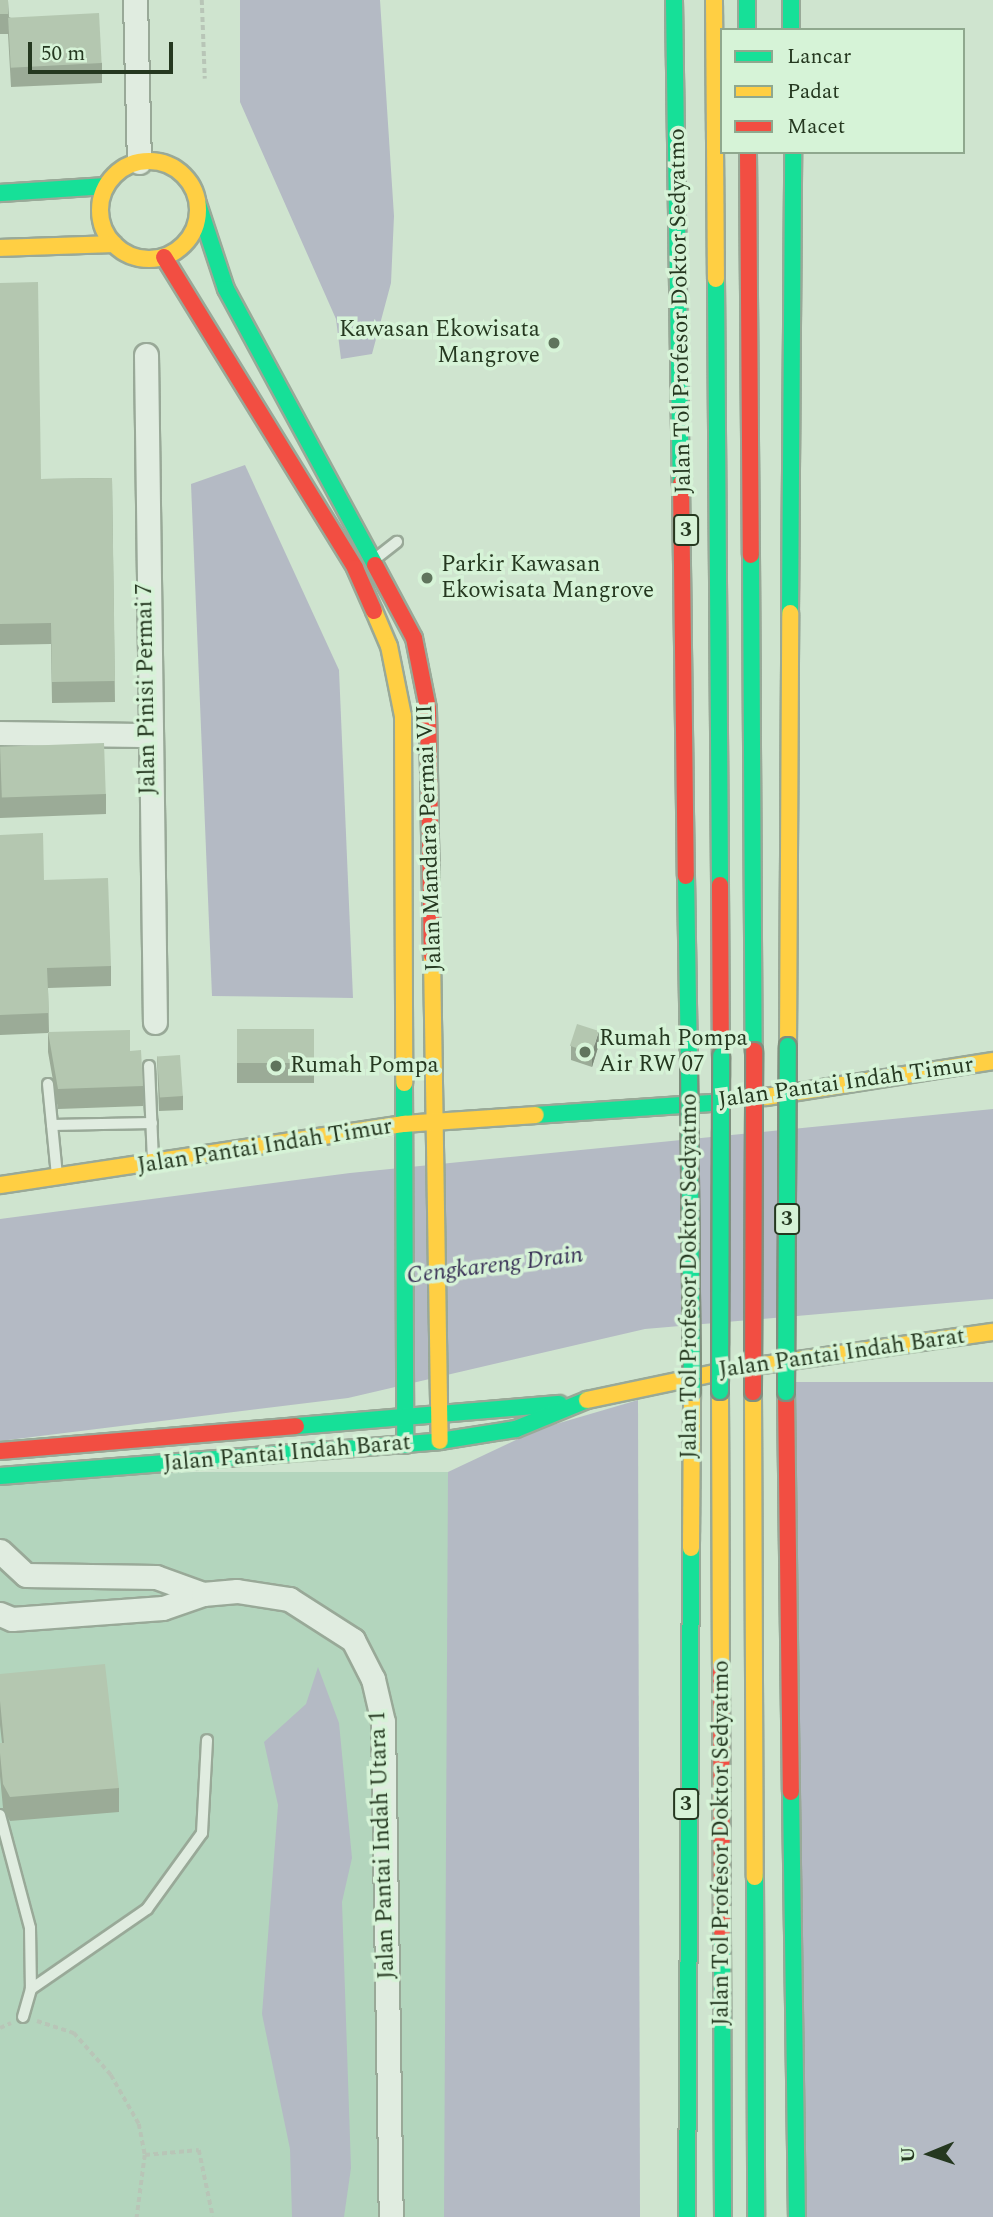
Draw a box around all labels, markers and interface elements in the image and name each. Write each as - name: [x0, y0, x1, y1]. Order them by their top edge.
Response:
- scale bar: [32, 28, 177, 72]
- legend: [720, 28, 965, 154]
- text: 50 m: [41, 38, 85, 70]
- text: Lancar: [787, 41, 851, 73]
- text: Padat: [787, 76, 840, 108]
- text: Macet: [787, 111, 845, 143]
- street label: Jalan Tol Profesor Doktor Sedyatmo: [664, 128, 698, 494]
- place label: Kawasan Ekowisata Mangrove: [339, 316, 540, 370]
- marker: Kawasan Ekowisata Mangrove: [546, 335, 562, 351]
- road number: 3: [672, 512, 700, 548]
- place label: Parkir Kawasan Ekowisata Mangrove: [441, 551, 654, 605]
- marker: Parkir Kawasan Ekowisata Mangrove: [419, 570, 435, 586]
- street label: Jalan Pinisi Permai 7: [131, 583, 163, 795]
- street label: Jalan Mandara Permai VII: [412, 704, 448, 972]
- place label: Rumah Pompa Air RW 07: [599, 1025, 748, 1079]
- marker: Rumah Pompa Air RW 07: [577, 1044, 593, 1060]
- street label: Jalan Pantai Indah Timur: [716, 1051, 976, 1115]
- place label: Rumah Pompa: [290, 1052, 439, 1080]
- marker: Rumah Pompa: [268, 1058, 284, 1074]
- street label: Jalan Tol Profesor Doktor Sedyatmo: [676, 1093, 704, 1459]
- street label: Jalan Pantai Indah Timur: [136, 1113, 394, 1181]
- road number: 3: [773, 1202, 801, 1236]
- water label: Cengkareng Drain: [405, 1241, 585, 1291]
- street label: Jalan Pantai Indah Barat: [717, 1323, 967, 1385]
- street label: Jalan Pantai Indah Barat: [162, 1429, 412, 1479]
- street label: Jalan Tol Profesor Doktor Sedyatmo: [708, 1660, 736, 2026]
- street label: Jalan Pantai Indah Utara 1: [365, 1710, 401, 1980]
- road number: 3: [672, 1786, 700, 1822]
- north arrow: [895, 2119, 965, 2189]
- text: U: [894, 2146, 923, 2163]

